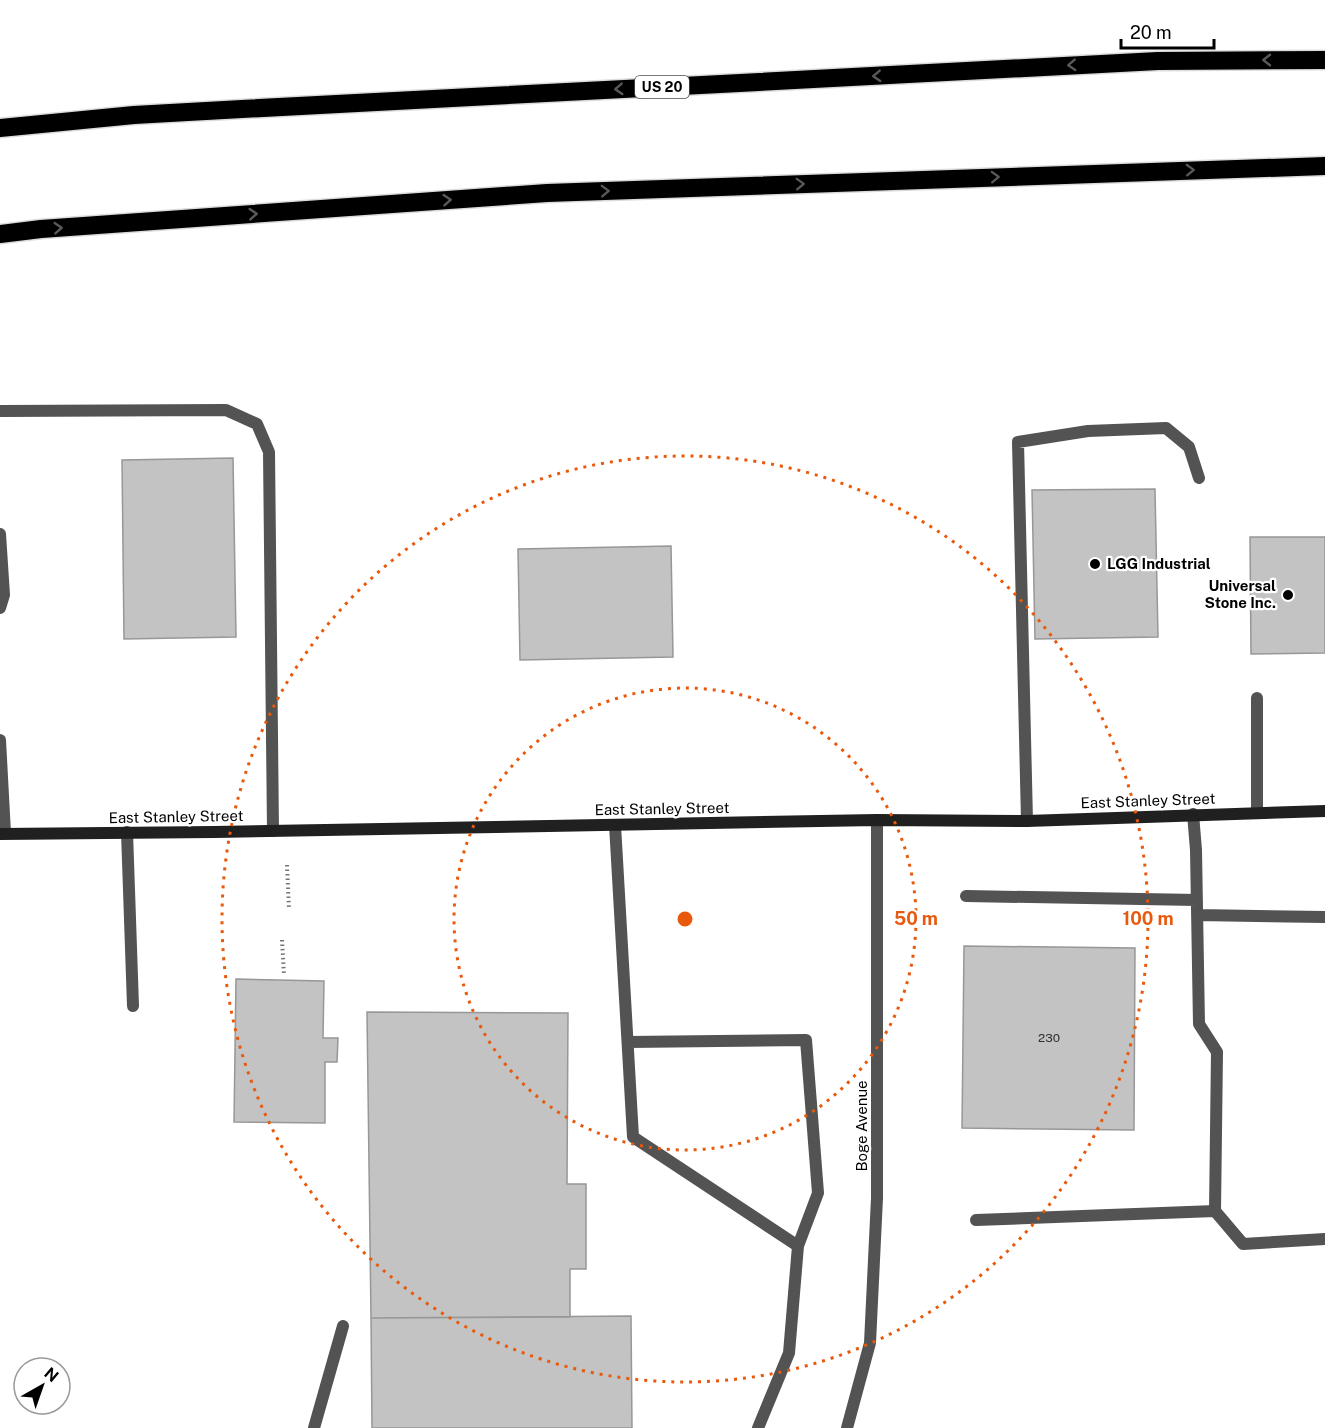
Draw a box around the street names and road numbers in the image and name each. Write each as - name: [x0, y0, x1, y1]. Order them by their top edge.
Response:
- road number: US 20: [635, 76, 689, 98]
- street label: East Stanley Street: [1080, 790, 1216, 811]
- street label: East Stanley Street: [594, 799, 730, 818]
- street label: East Stanley Street: [108, 807, 244, 826]
- street label: Boge Avenue: [853, 1080, 870, 1172]

